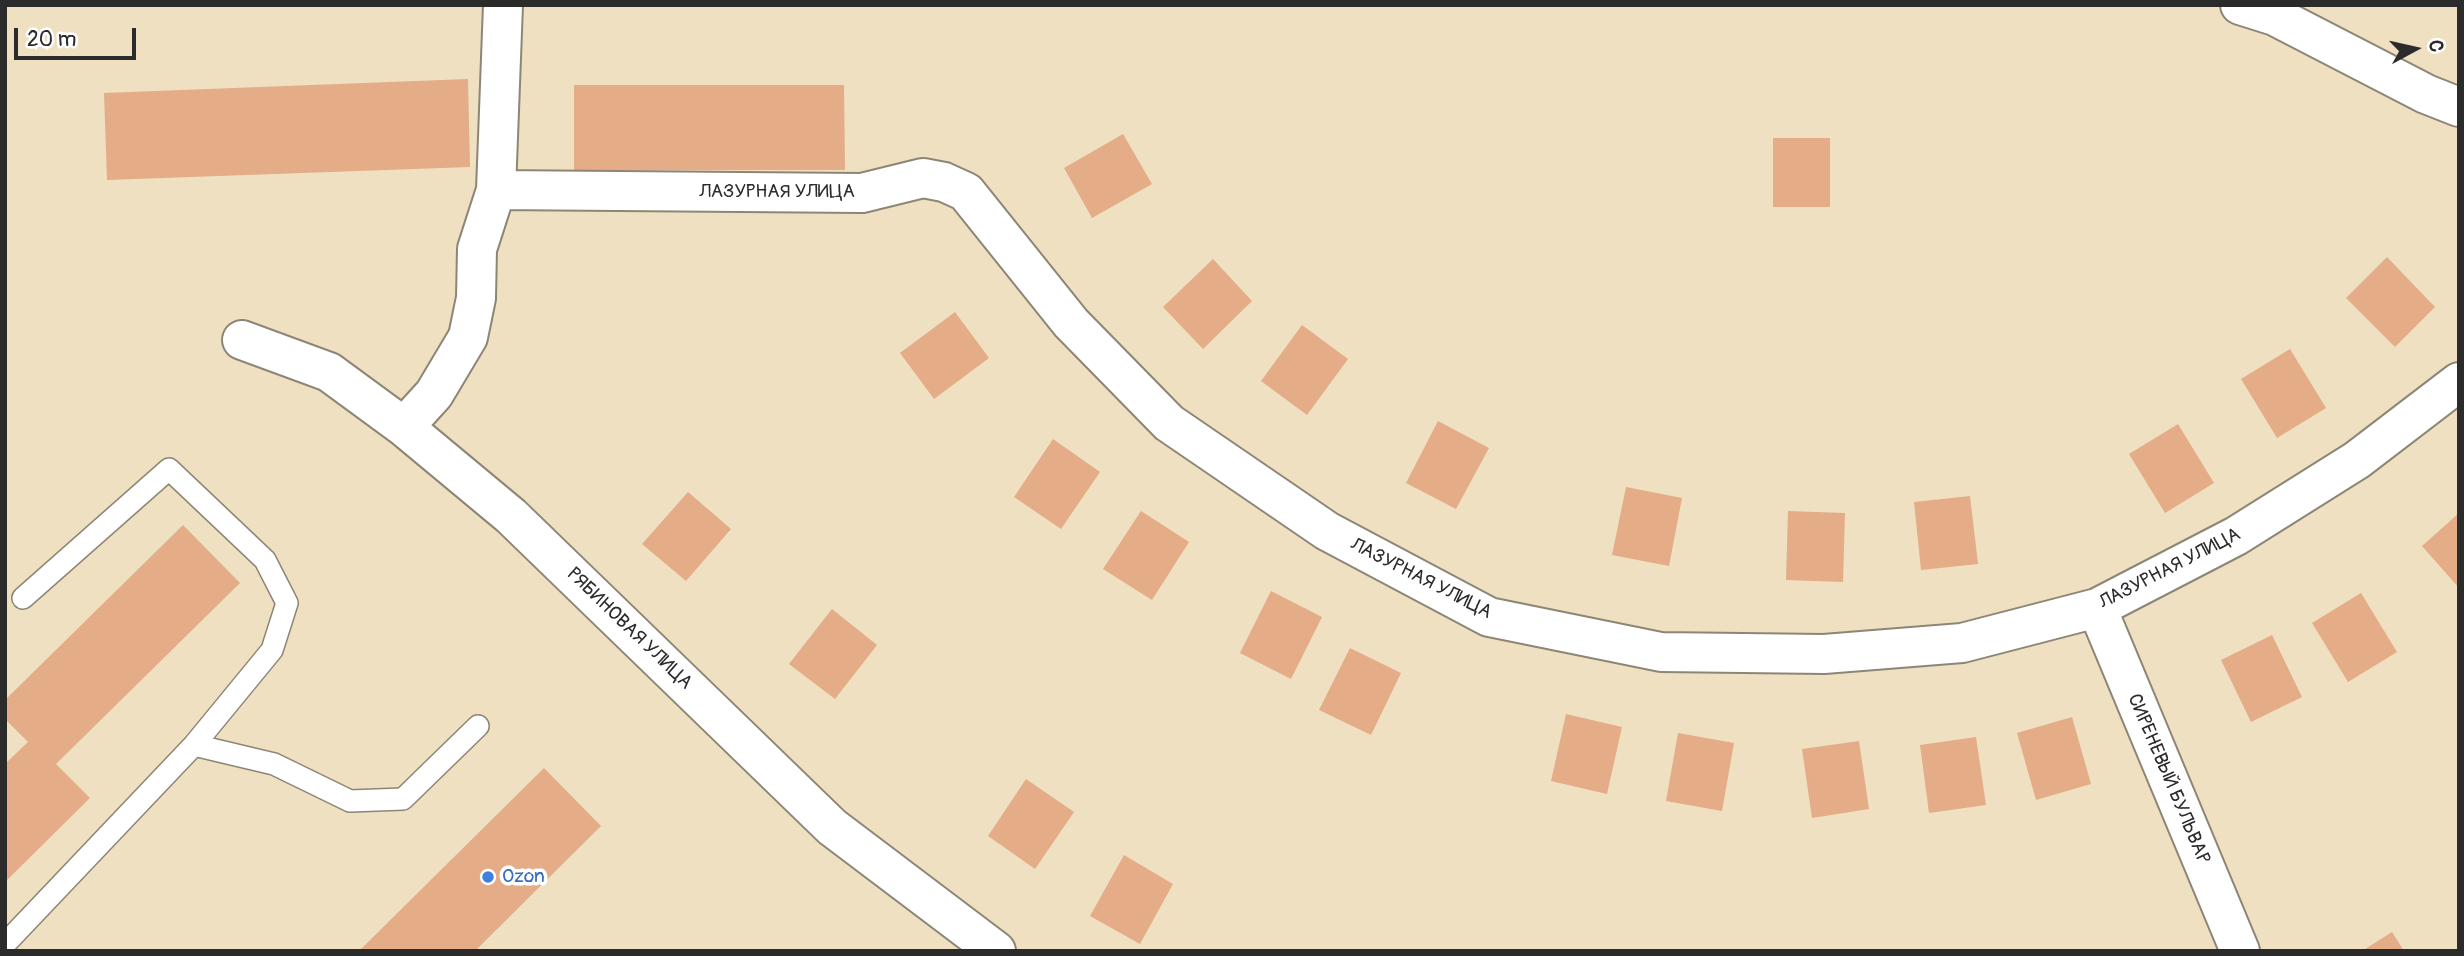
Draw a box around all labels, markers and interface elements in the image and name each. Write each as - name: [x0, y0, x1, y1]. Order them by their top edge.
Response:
- scale bar: [18, 14, 140, 58]
- north arrow: [2380, 14, 2450, 84]
- text: 20 m: [27, 26, 76, 53]
- text: С: [2423, 39, 2448, 54]
- street label: ЛАЗУРНАЯ УЛИЦА: [699, 181, 855, 203]
- street label: ЛАЗУРНАЯ УЛИЦА: [2096, 524, 2244, 614]
- street label: ЛАЗУРНАЯ УЛИЦА: [1347, 534, 1495, 624]
- street label: РЯБИНОВАЯ УЛИЦА: [562, 563, 696, 695]
- street label: СИРЕНЕВЫЙ БУЛЬВАР: [2122, 691, 2214, 867]
- place label: Ozon: [502, 866, 545, 888]
- marker: Ozon: [480, 869, 496, 885]

